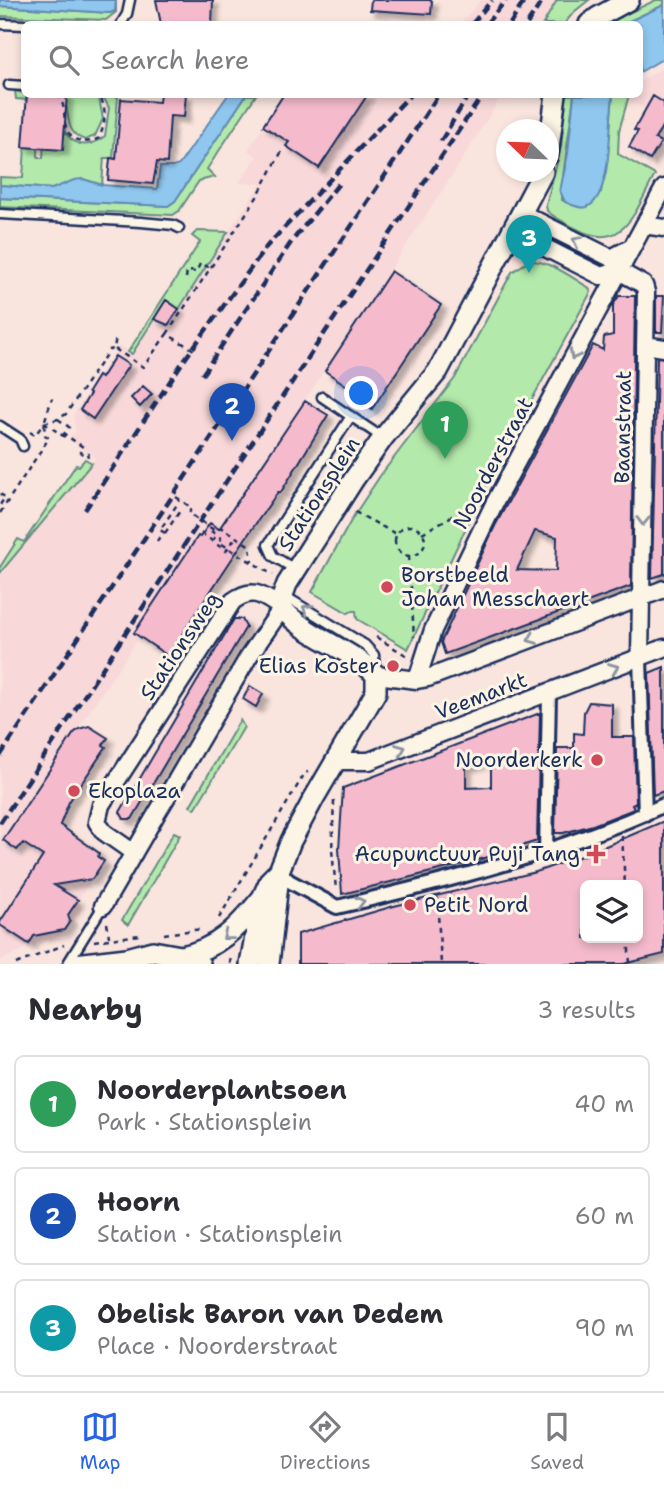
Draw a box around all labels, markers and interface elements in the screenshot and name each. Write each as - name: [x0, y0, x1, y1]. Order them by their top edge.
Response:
- search box: [21, 21, 643, 98]
- icon: search: [45, 41, 83, 79]
- text: Search here: [101, 42, 250, 77]
- north arrow: [496, 119, 559, 182]
- pin: 3: [506, 215, 552, 273]
- one-way arrow: [572, 235, 584, 249]
- one-way arrow: [569, 348, 583, 360]
- street label: Baanstraat: [608, 370, 638, 484]
- your location: [344, 376, 378, 410]
- pin: 2: [209, 383, 255, 441]
- street label: Noorderstraat: [446, 392, 540, 534]
- pin: 1: [422, 401, 468, 459]
- street label: Stationsplein: [272, 431, 366, 556]
- one-way arrow: [635, 516, 650, 527]
- place label: Borstbeeld Johan Messchaert: [401, 561, 590, 613]
- marker: Borstbeeld Johan Messchaert: [379, 579, 395, 595]
- street label: Stationsweg: [133, 586, 227, 706]
- one-way arrow: [301, 604, 314, 617]
- one-way arrow: [526, 631, 538, 645]
- place label: Elias Koster: [259, 652, 379, 680]
- marker: Elias Koster: [385, 658, 401, 674]
- one-way arrow: [607, 662, 619, 676]
- street label: Veemarkt: [431, 666, 531, 726]
- one-way arrow: [395, 743, 407, 757]
- place label: Noorderkerk: [455, 746, 583, 774]
- marker: Noorderkerk: [589, 752, 605, 768]
- place label: Ekoplaza: [88, 777, 181, 805]
- marker: Ekoplaza: [66, 783, 82, 799]
- place label: Acupunctuur Puji Tang: [355, 840, 580, 868]
- marker: Acupunctuur Puji Tang: [586, 844, 606, 864]
- map controls: [580, 880, 643, 943]
- button: layers: [580, 880, 643, 943]
- place label: Petit Nord: [424, 891, 528, 919]
- one-way arrow: [353, 896, 365, 910]
- marker: Petit Nord: [402, 897, 418, 913]
- one-way arrow: [222, 927, 235, 940]
- text: Nearby: [28, 989, 143, 1030]
- text: 3 results: [537, 995, 636, 1025]
- text: Noorderplantsoen: [97, 1072, 347, 1107]
- text: 1: [48, 1089, 58, 1119]
- text: 40 m: [574, 1089, 634, 1119]
- text: Park · Stationsplein: [97, 1107, 312, 1137]
- text: Hoorn: [97, 1184, 180, 1219]
- text: 2: [45, 1201, 61, 1231]
- text: 60 m: [575, 1201, 634, 1231]
- text: Station · Stationsplein: [97, 1219, 342, 1249]
- text: Obelisk Baron van Dedem: [97, 1296, 443, 1331]
- text: 3: [45, 1313, 61, 1343]
- text: 90 m: [574, 1313, 634, 1343]
- text: Place · Noorderstraat: [97, 1331, 338, 1361]
- tab: Map: [80, 1408, 120, 1475]
- tab: Directions: [280, 1408, 371, 1475]
- tab: Saved: [530, 1408, 584, 1475]

